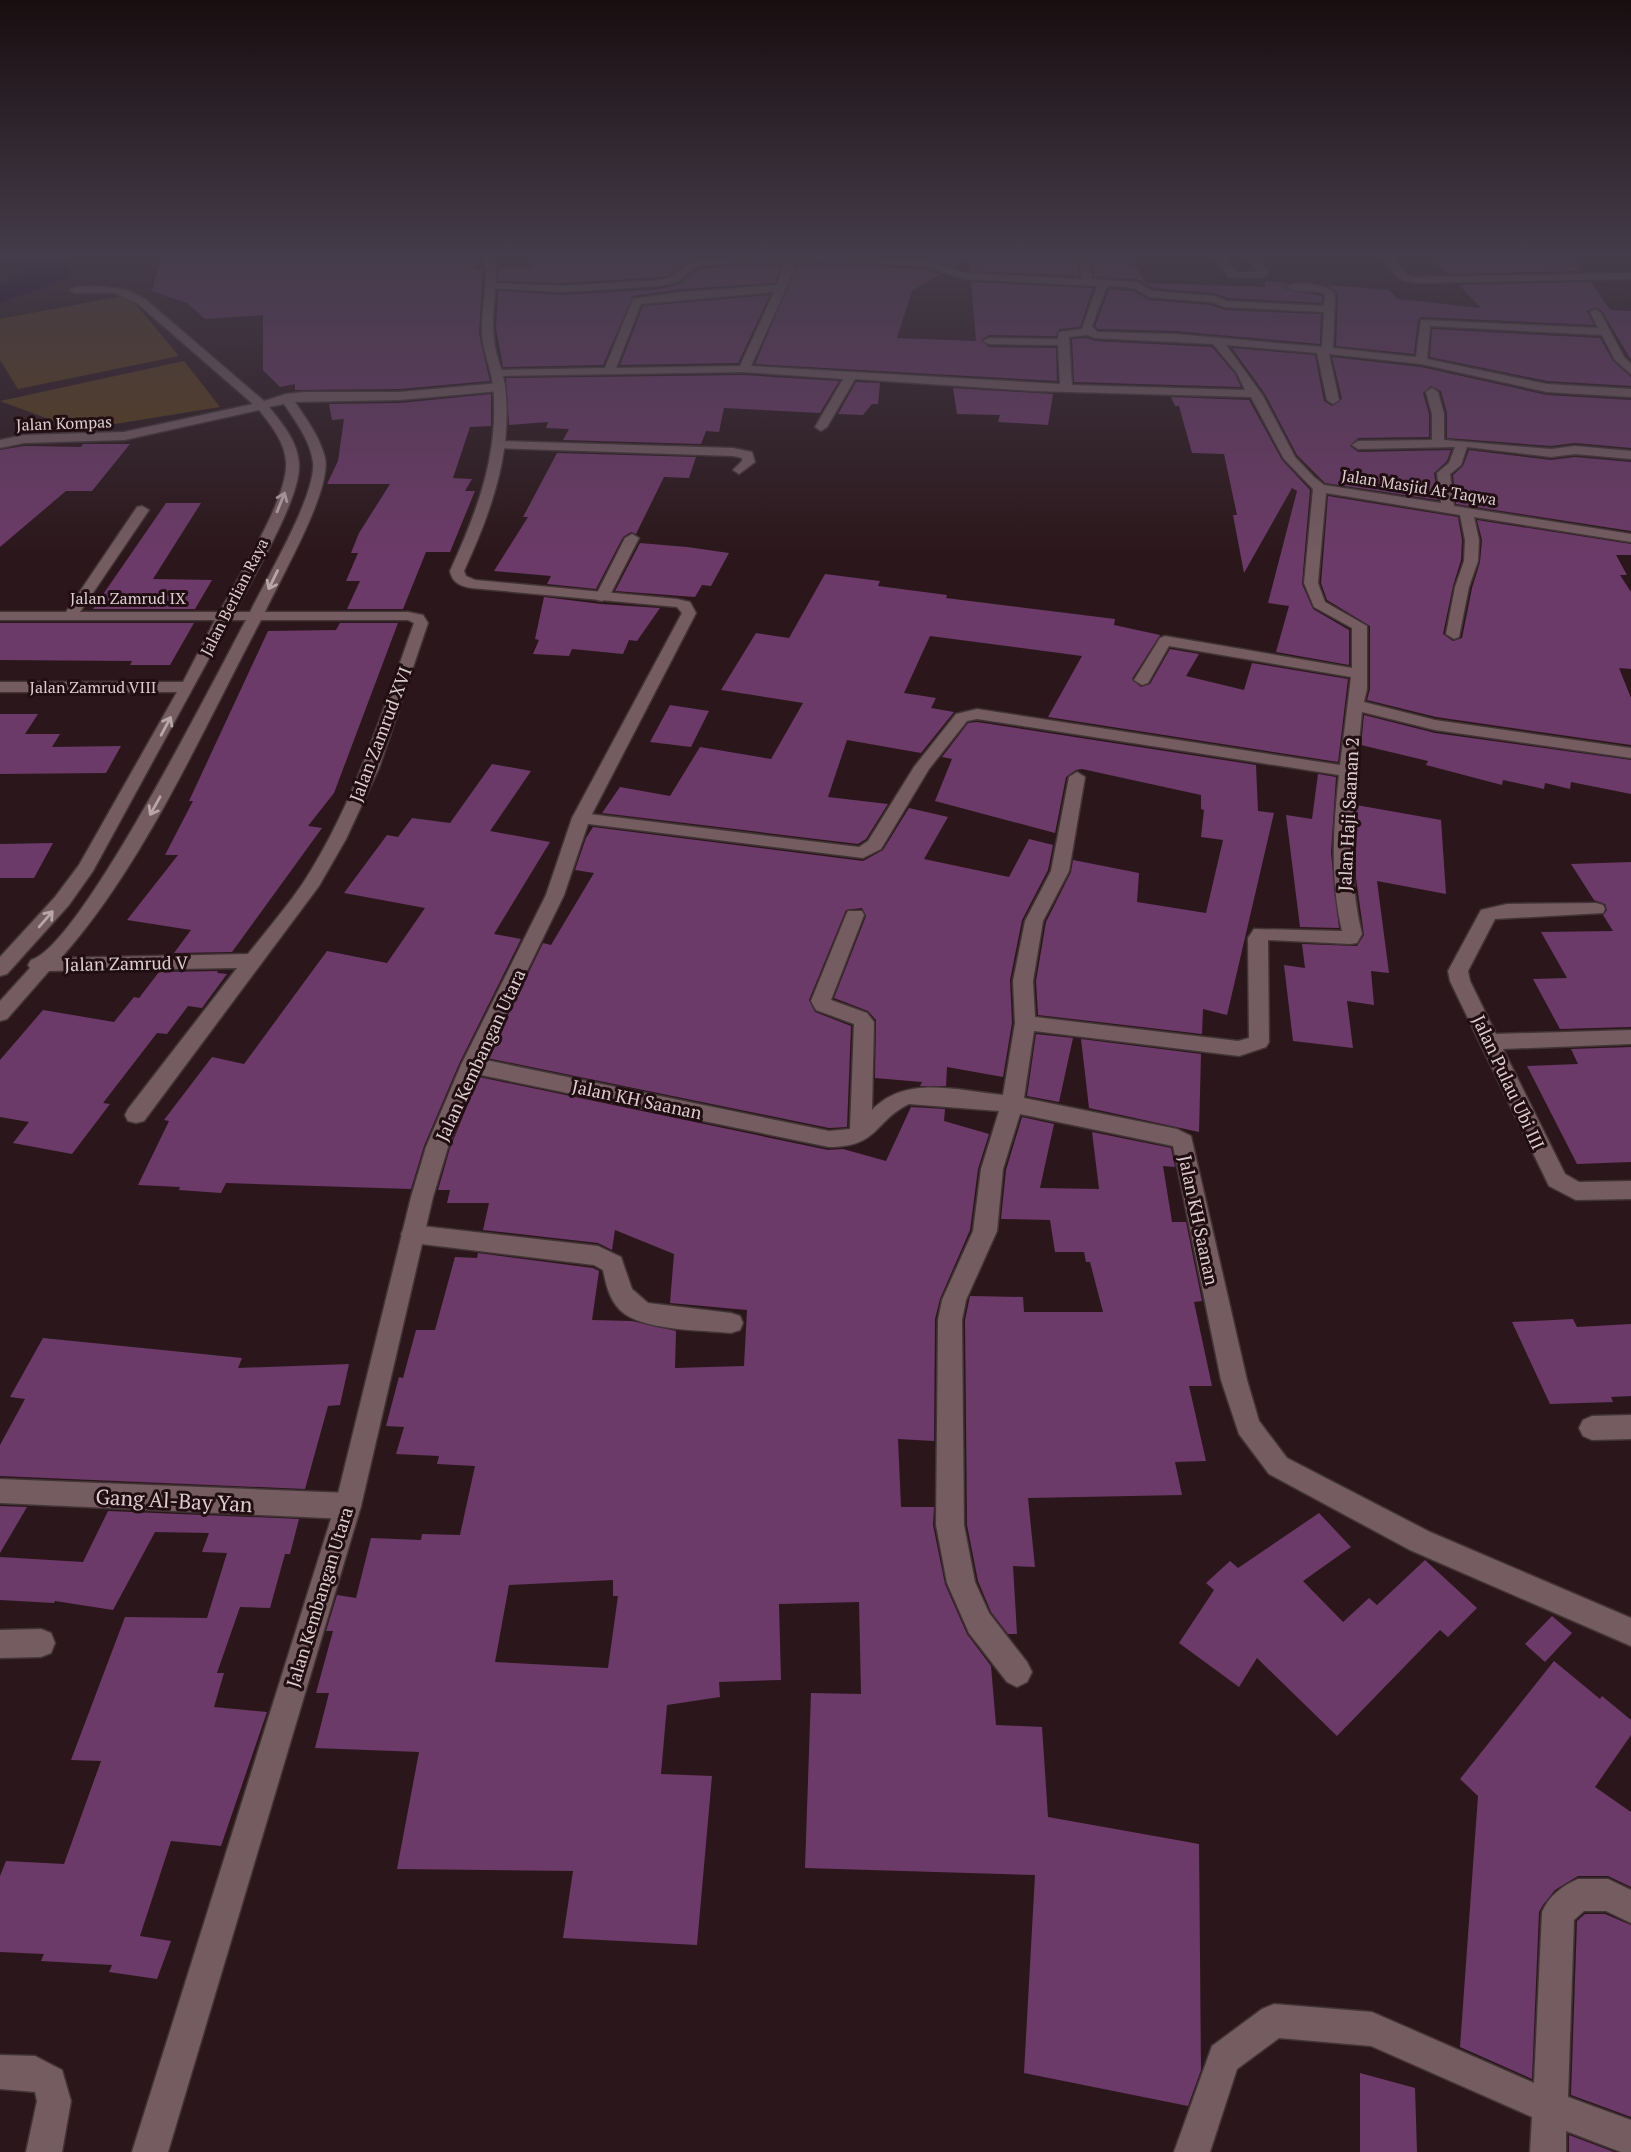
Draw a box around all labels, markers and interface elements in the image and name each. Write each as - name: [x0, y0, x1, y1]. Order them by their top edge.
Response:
- street label: Jalan Kompas: [16, 410, 112, 436]
- street label: Jalan Masjid At Taqwa: [1340, 464, 1498, 510]
- one-way arrow: [275, 492, 288, 513]
- street label: Jalan Berlian Raya: [195, 534, 273, 660]
- one-way arrow: [265, 569, 279, 590]
- street label: Jalan Zamrud IX: [70, 587, 186, 609]
- street label: Jalan Zamrud XVI: [343, 663, 417, 805]
- street label: Jalan Zamrud VIII: [30, 676, 156, 698]
- one-way arrow: [160, 716, 173, 737]
- street label: Jalan Haji Saanan 2: [1332, 736, 1364, 892]
- one-way arrow: [148, 795, 162, 815]
- one-way arrow: [38, 910, 54, 928]
- street label: Jalan Zamrud V: [64, 950, 189, 976]
- street label: Jalan Kembangan Utara: [430, 965, 530, 1145]
- street label: Jalan Pulau Ubi III: [1467, 1011, 1551, 1153]
- street label: Jalan KH Saanan: [570, 1074, 704, 1125]
- street label: Jalan KH Saanan: [1174, 1153, 1225, 1287]
- street label: Gang Al-Bay Yan: [95, 1482, 254, 1518]
- street label: Jalan Kembangan Utara: [280, 1504, 358, 1690]

